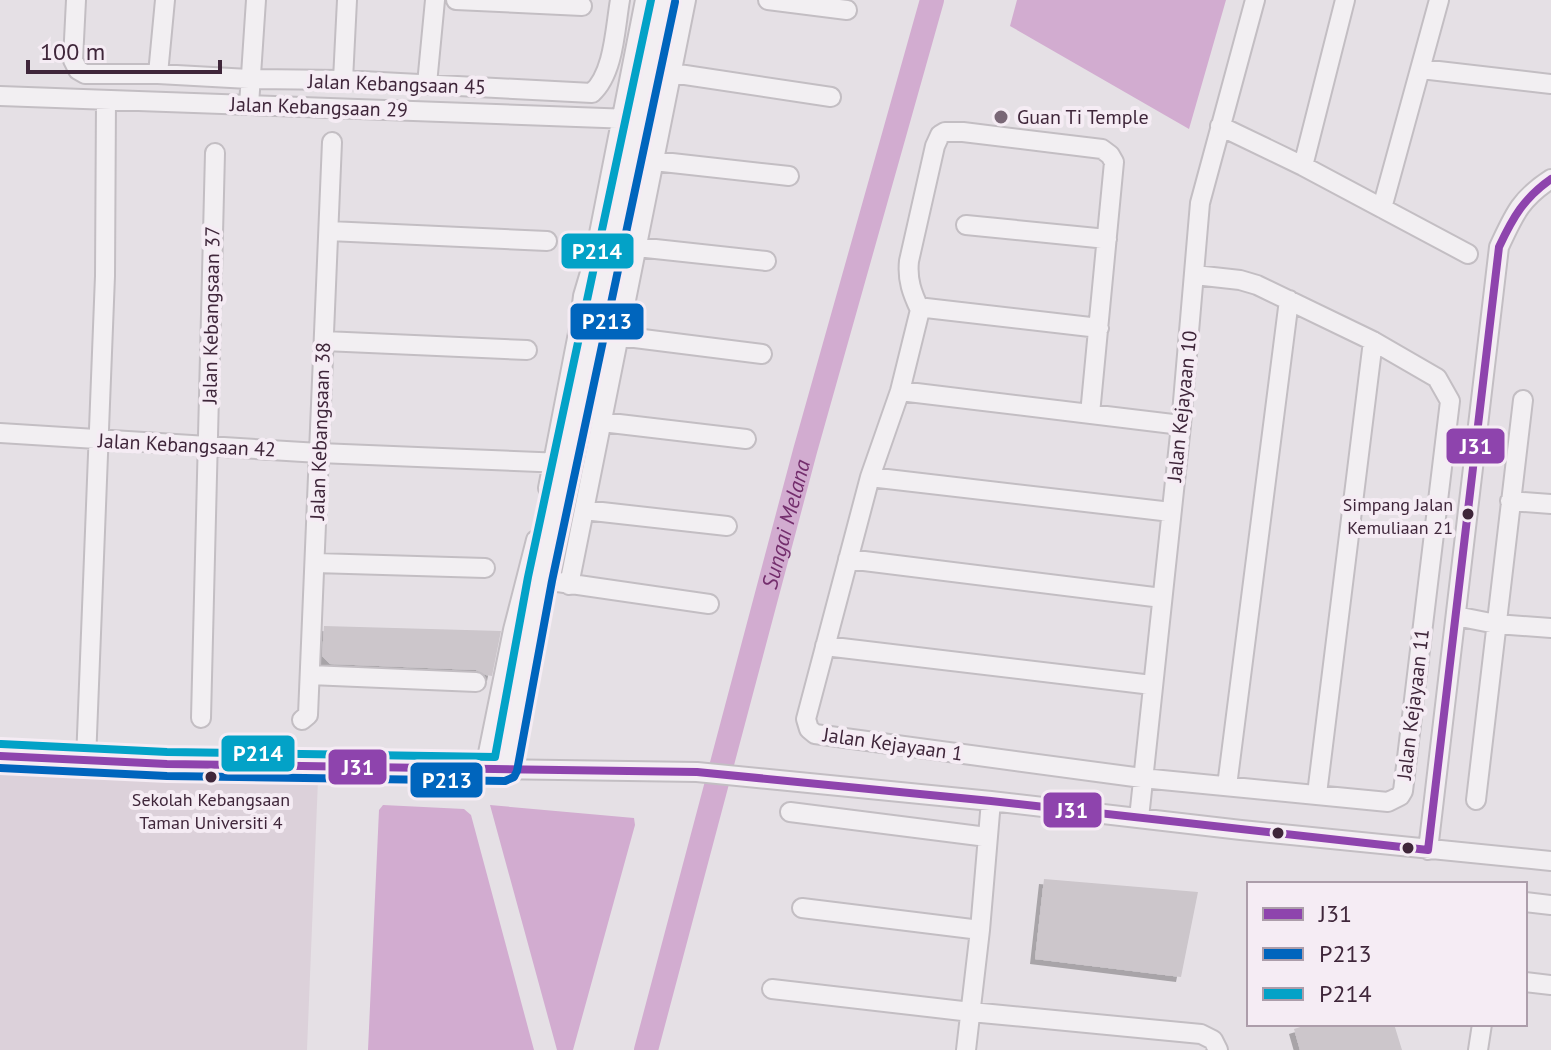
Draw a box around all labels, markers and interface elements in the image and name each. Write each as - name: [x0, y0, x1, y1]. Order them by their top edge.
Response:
- scale bar: [28, 24, 220, 74]
- text: 100 m: [40, 36, 105, 67]
- street label: Jalan Kebangsaan 45: [307, 68, 486, 100]
- street label: Jalan Kebangsaan 29: [229, 91, 408, 123]
- place label: Guan Ti Temple: [1017, 104, 1149, 130]
- marker: Guan Ti Temple: [992, 108, 1010, 126]
- street label: Jalan Kebangsaan 37: [196, 226, 226, 405]
- line badge: P214: [560, 232, 635, 270]
- text: P214: [572, 237, 623, 265]
- line badge: P213: [569, 302, 645, 341]
- text: P213: [582, 307, 632, 335]
- street label: Jalan Kejayaan 10: [1161, 329, 1203, 484]
- street label: Jalan Kebangsaan 38: [304, 342, 336, 521]
- street label: Jalan Kebangsaan 42: [96, 427, 277, 463]
- line badge: J31: [1445, 427, 1506, 465]
- text: J31: [1459, 432, 1492, 460]
- water label: Sungai Melana: [755, 456, 816, 592]
- place label: Simpang Jalan Kemuliaan 21: [1343, 493, 1453, 539]
- marker: Simpang Jalan Kemuliaan 21: [1460, 506, 1476, 522]
- street label: Jalan Kejayaan 11: [1391, 627, 1435, 782]
- street label: Jalan Kejayaan 1: [820, 721, 965, 767]
- line badge: P214: [220, 734, 296, 773]
- text: P214: [233, 739, 284, 767]
- line badge: J31: [327, 748, 388, 786]
- text: J31: [341, 753, 374, 781]
- line badge: P213: [409, 761, 484, 799]
- text: P213: [422, 766, 472, 794]
- marker: Sekolah Kebangsaan Taman Universiti 4: [203, 769, 219, 785]
- place label: Sekolah Kebangsaan Taman Universiti 4: [132, 788, 290, 834]
- line badge: J31: [1042, 791, 1103, 829]
- text: J31: [1055, 796, 1088, 824]
- unlabelled marker: [1270, 825, 1286, 841]
- unlabelled marker: [1400, 840, 1416, 856]
- legend: [1247, 882, 1527, 1026]
- text: J31: [1318, 898, 1352, 929]
- text: P213: [1319, 938, 1372, 969]
- text: P214: [1319, 978, 1372, 1009]

